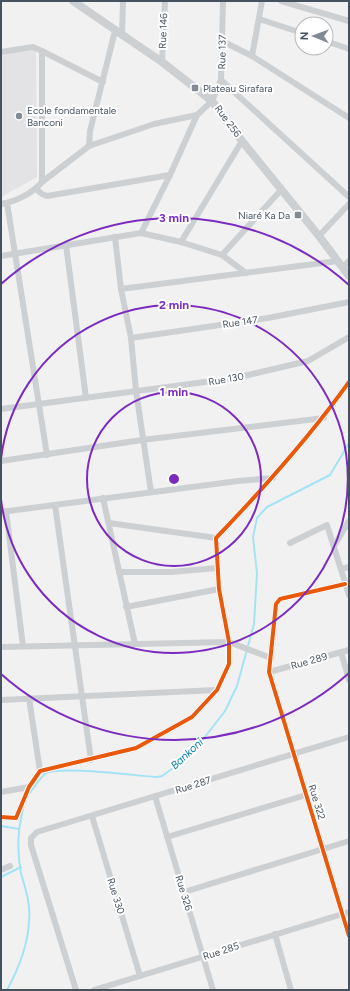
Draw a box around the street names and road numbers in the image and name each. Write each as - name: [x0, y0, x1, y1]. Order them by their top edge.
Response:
- street label: Rue 146: [156, 13, 170, 49]
- street label: Rue 137: [215, 34, 229, 69]
- street label: Rue 256: [212, 102, 244, 140]
- street label: Rue 147: [222, 313, 259, 331]
- street label: Rue 130: [207, 369, 245, 389]
- street label: Rue 289: [289, 650, 329, 672]
- street label: Rue 287: [173, 773, 213, 797]
- street label: Rue 322: [305, 783, 329, 821]
- street label: Rue 326: [172, 874, 196, 913]
- street label: Rue 330: [104, 876, 128, 916]
- street label: Rue 285: [201, 939, 241, 963]

